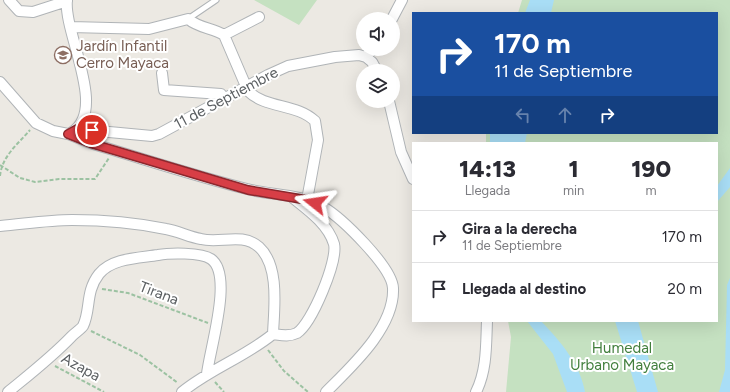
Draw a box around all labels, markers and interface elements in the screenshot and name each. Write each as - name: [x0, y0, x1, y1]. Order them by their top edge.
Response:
- map controls: [356, 12, 400, 108]
- button: sound: [356, 12, 400, 56]
- text: 170 m: [494, 26, 571, 60]
- icon: right: [428, 28, 480, 80]
- place label: Jardín Infantil Cerro Mayaca: [76, 37, 169, 72]
- school or university icon: Jardín Infantil Cerro Mayaca: [53, 45, 73, 65]
- text: 11 de Septiembre: [494, 60, 632, 82]
- street label: 11 de Septiembre: [171, 63, 281, 133]
- button: layers: [356, 64, 400, 108]
- icon: left: [512, 104, 534, 126]
- icon: ahead: [554, 104, 576, 126]
- icon: right: [596, 104, 618, 126]
- pin: [75, 113, 109, 147]
- icon: arrive: [81, 119, 103, 141]
- text: 14:13: [459, 154, 516, 183]
- text: 1: [568, 154, 579, 183]
- text: 190: [631, 154, 671, 183]
- position arrow: [294, 182, 336, 224]
- text: Llegada: [465, 183, 510, 198]
- text: min: [563, 183, 584, 198]
- text: m: [646, 183, 657, 198]
- text: Gira a la derecha: [462, 220, 577, 238]
- icon: right: [428, 226, 450, 248]
- text: 170 m: [662, 228, 702, 246]
- text: 11 de Septiembre: [462, 238, 562, 253]
- street label: Tirana: [137, 277, 181, 309]
- icon: arrive: [428, 278, 450, 300]
- text: Llegada al destino: [462, 280, 586, 298]
- text: 20 m: [668, 280, 702, 298]
- park label: Humedal Urbano Mayaca: [570, 339, 674, 374]
- street label: Azapa: [58, 349, 104, 385]

